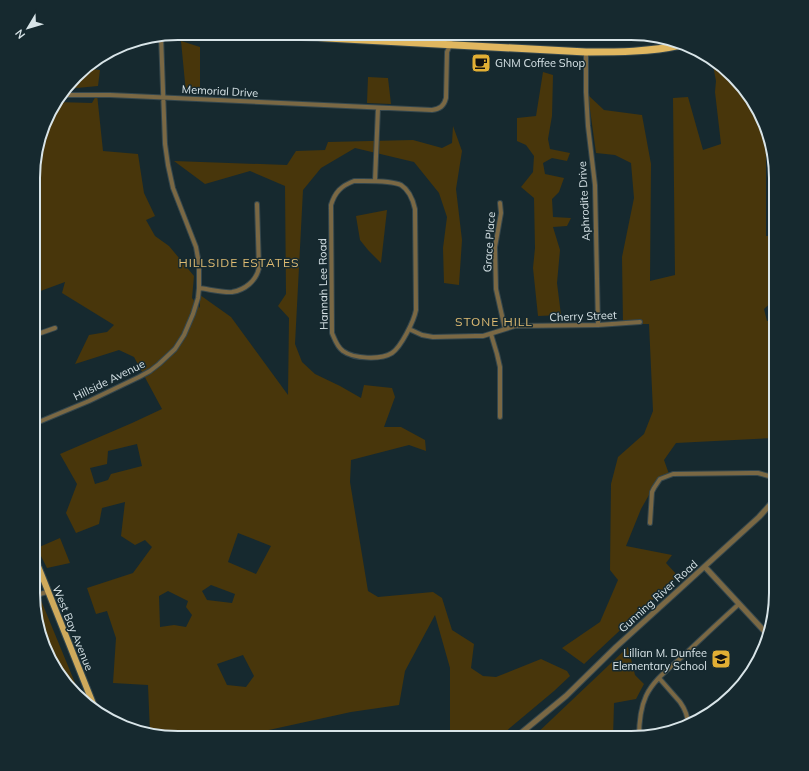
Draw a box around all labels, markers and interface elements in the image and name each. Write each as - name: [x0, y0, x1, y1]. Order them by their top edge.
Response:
- north arrow: [8, 8, 48, 48]
- text: N: [12, 27, 28, 42]
- cafe icon: GNM Coffee Shop: [470, 52, 492, 74]
- place label: GNM Coffee Shop: [495, 56, 585, 70]
- street label: Memorial Drive: [181, 82, 259, 100]
- street label: Aphrodite Drive: [575, 161, 593, 241]
- street label: Grace Place: [480, 211, 498, 273]
- street label: Hannah Lee Road: [315, 238, 331, 330]
- district label: HILLSIDE ESTATES: [178, 255, 300, 270]
- street label: Cherry Street: [549, 308, 617, 324]
- district label: STONE HILL: [455, 314, 533, 329]
- street label: Hillside Avenue: [71, 357, 147, 403]
- street label: Gunning River Road: [616, 557, 700, 635]
- street label: West Bay Avenue: [50, 583, 96, 673]
- place label: Lillian M. Dunfee Elementary School: [612, 646, 707, 673]
- school or university icon: Lillian M. Dunfee Elementary School: [710, 648, 732, 670]

